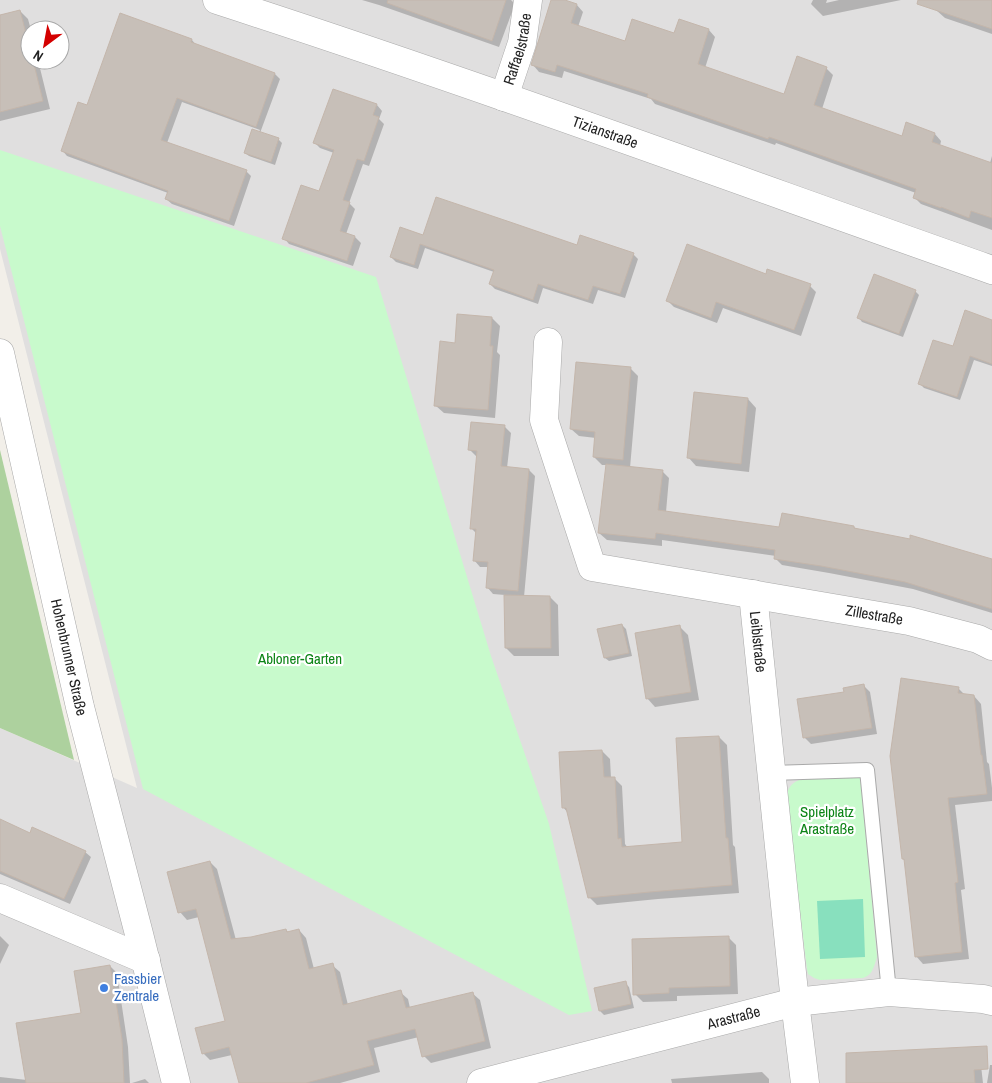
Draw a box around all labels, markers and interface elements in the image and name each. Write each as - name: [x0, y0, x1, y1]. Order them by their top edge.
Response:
- street label: Raffaelstraße: [498, 12, 536, 88]
- north arrow: [20, 20, 70, 70]
- text: N: [30, 46, 46, 66]
- street label: Tizianstraße: [569, 110, 641, 153]
- street label: Hohenbrunner Straße: [46, 597, 93, 718]
- street label: Zillestraße: [844, 599, 905, 630]
- street label: Leiblstraße: [745, 610, 772, 674]
- park label: Abloner-Garten: [257, 648, 342, 669]
- park label: Spielplatz Arastraße: [799, 801, 854, 839]
- place label: Fassbier Zentrale: [114, 968, 161, 1006]
- marker: Fassbier Zentrale: [98, 982, 110, 994]
- street label: Arastraße: [704, 1000, 763, 1034]

